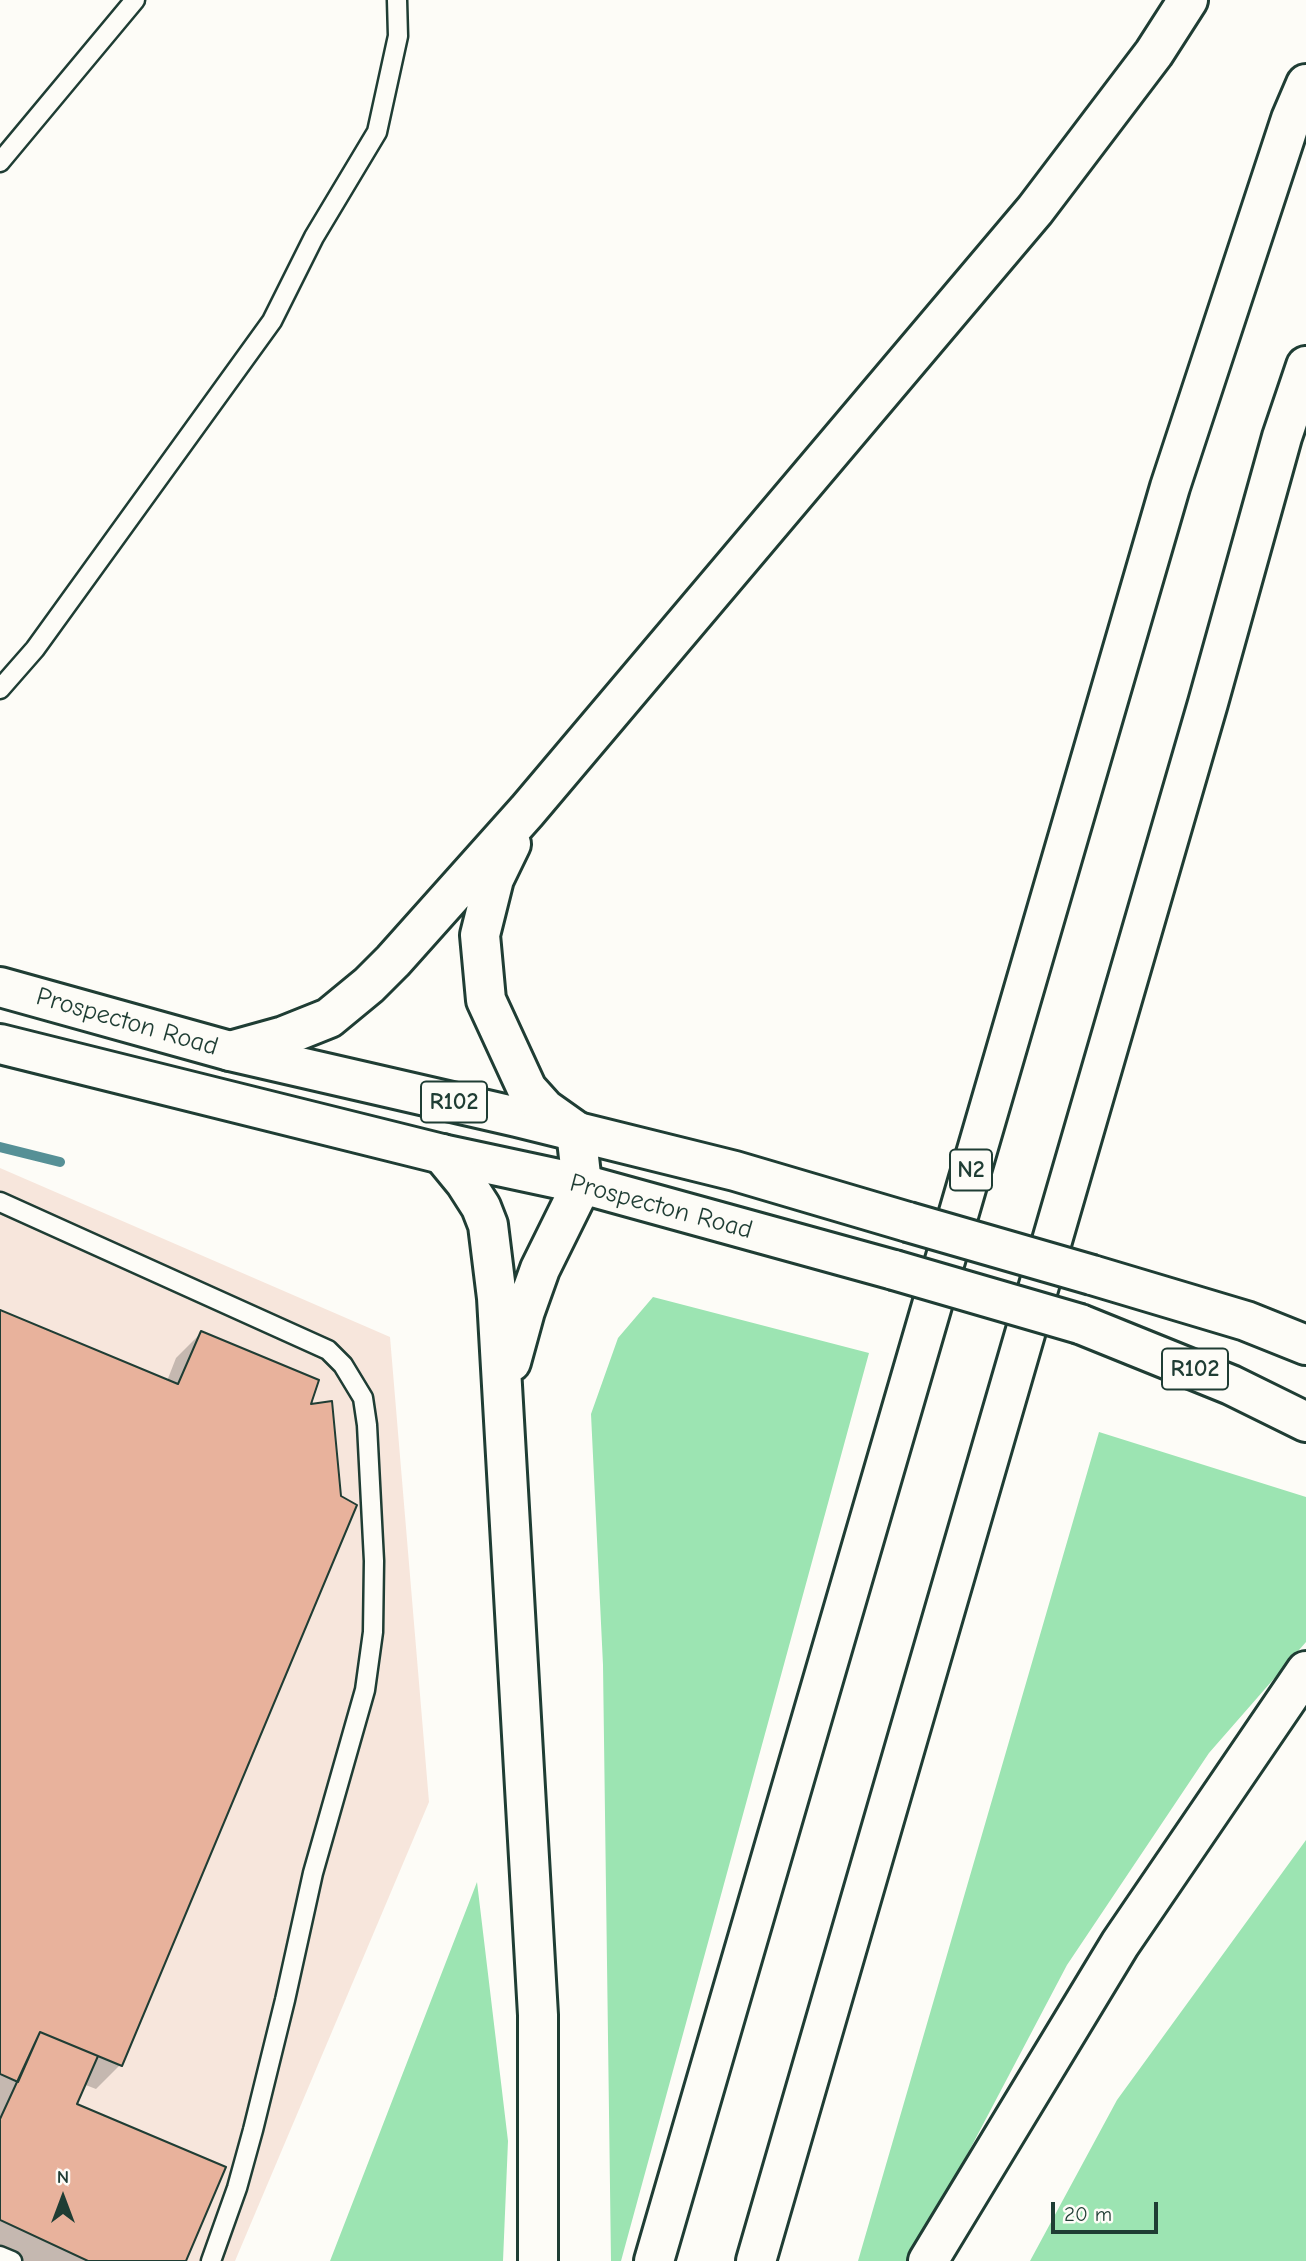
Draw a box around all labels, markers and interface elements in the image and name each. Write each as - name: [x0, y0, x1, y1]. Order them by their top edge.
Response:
- street label: Prospecton Road: [32, 981, 222, 1063]
- road number: R102: [421, 1082, 487, 1122]
- road number: N2: [950, 1150, 992, 1190]
- street label: Prospecton Road: [566, 1168, 756, 1246]
- road number: R102: [1162, 1349, 1228, 1390]
- north arrow: [28, 2163, 98, 2233]
- text: N: [57, 2166, 69, 2188]
- scale bar: [1054, 2188, 1161, 2232]
- text: 20 m: [1064, 2202, 1112, 2226]

